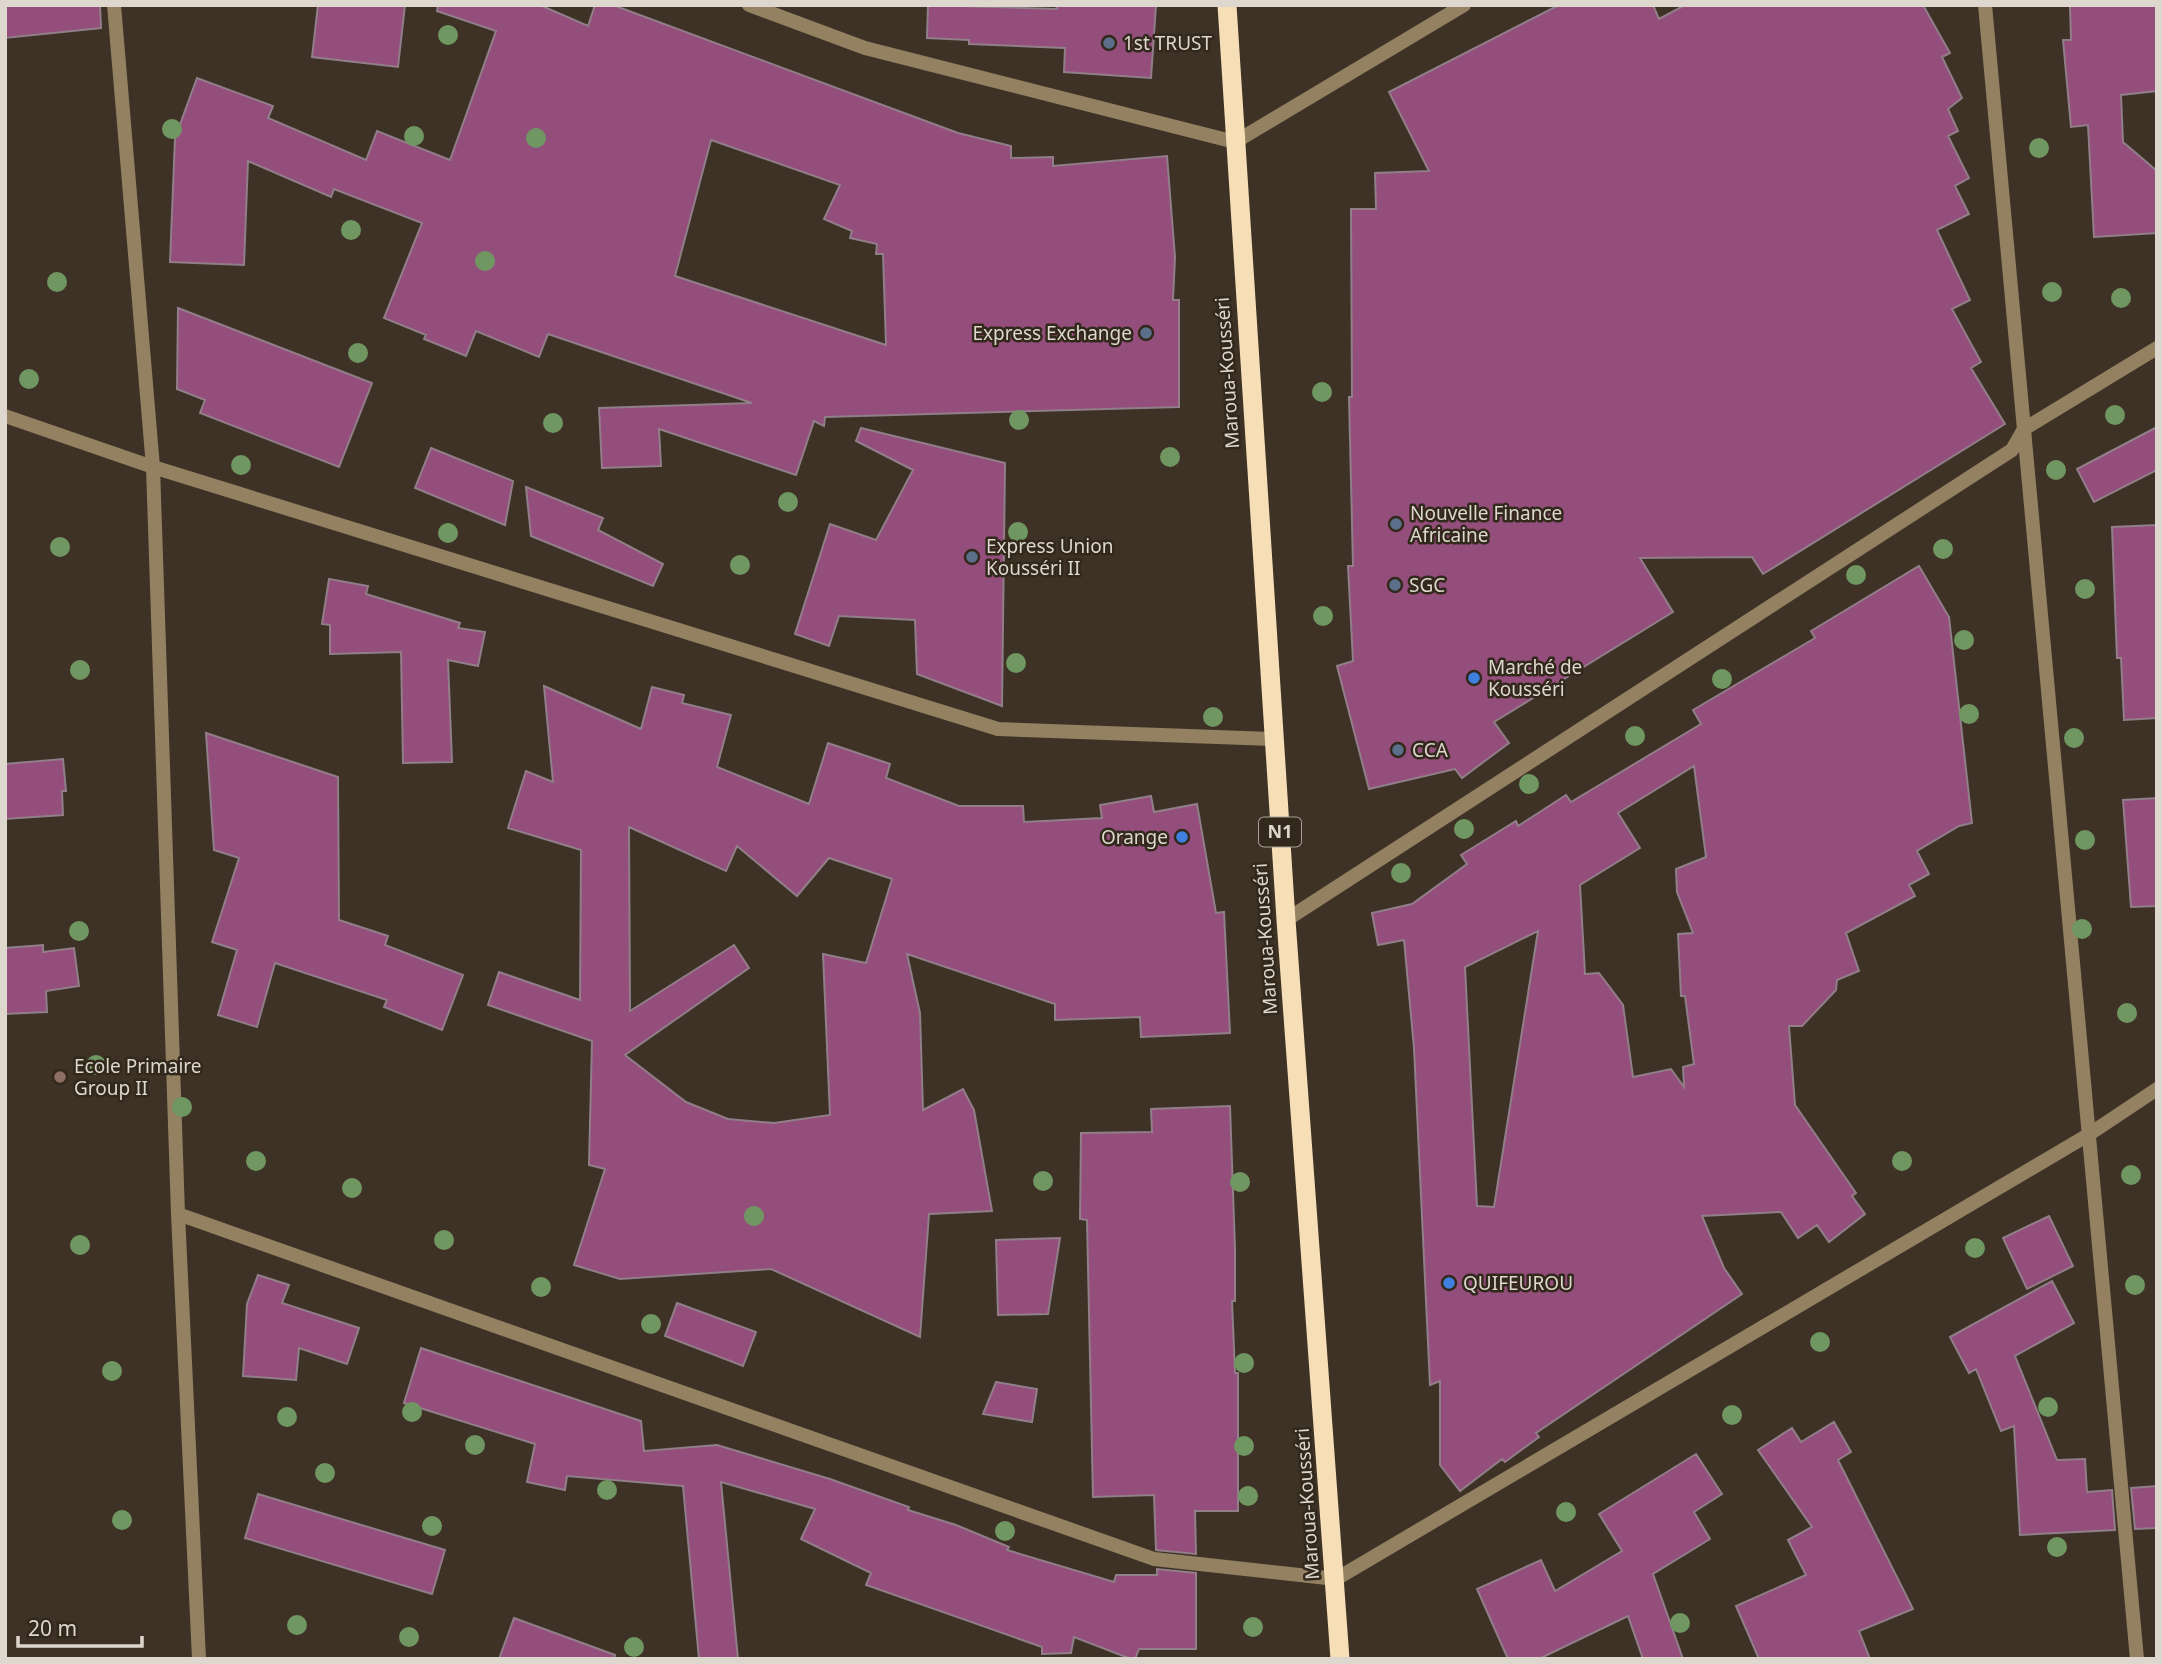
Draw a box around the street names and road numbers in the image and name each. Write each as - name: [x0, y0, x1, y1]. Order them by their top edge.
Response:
- street label: Maroua-Kousséri: [1209, 296, 1245, 450]
- road number: N1: [1259, 818, 1301, 846]
- street label: Maroua-Kousséri: [1247, 862, 1283, 1016]
- street label: Maroua-Kousséri: [1289, 1427, 1325, 1581]

